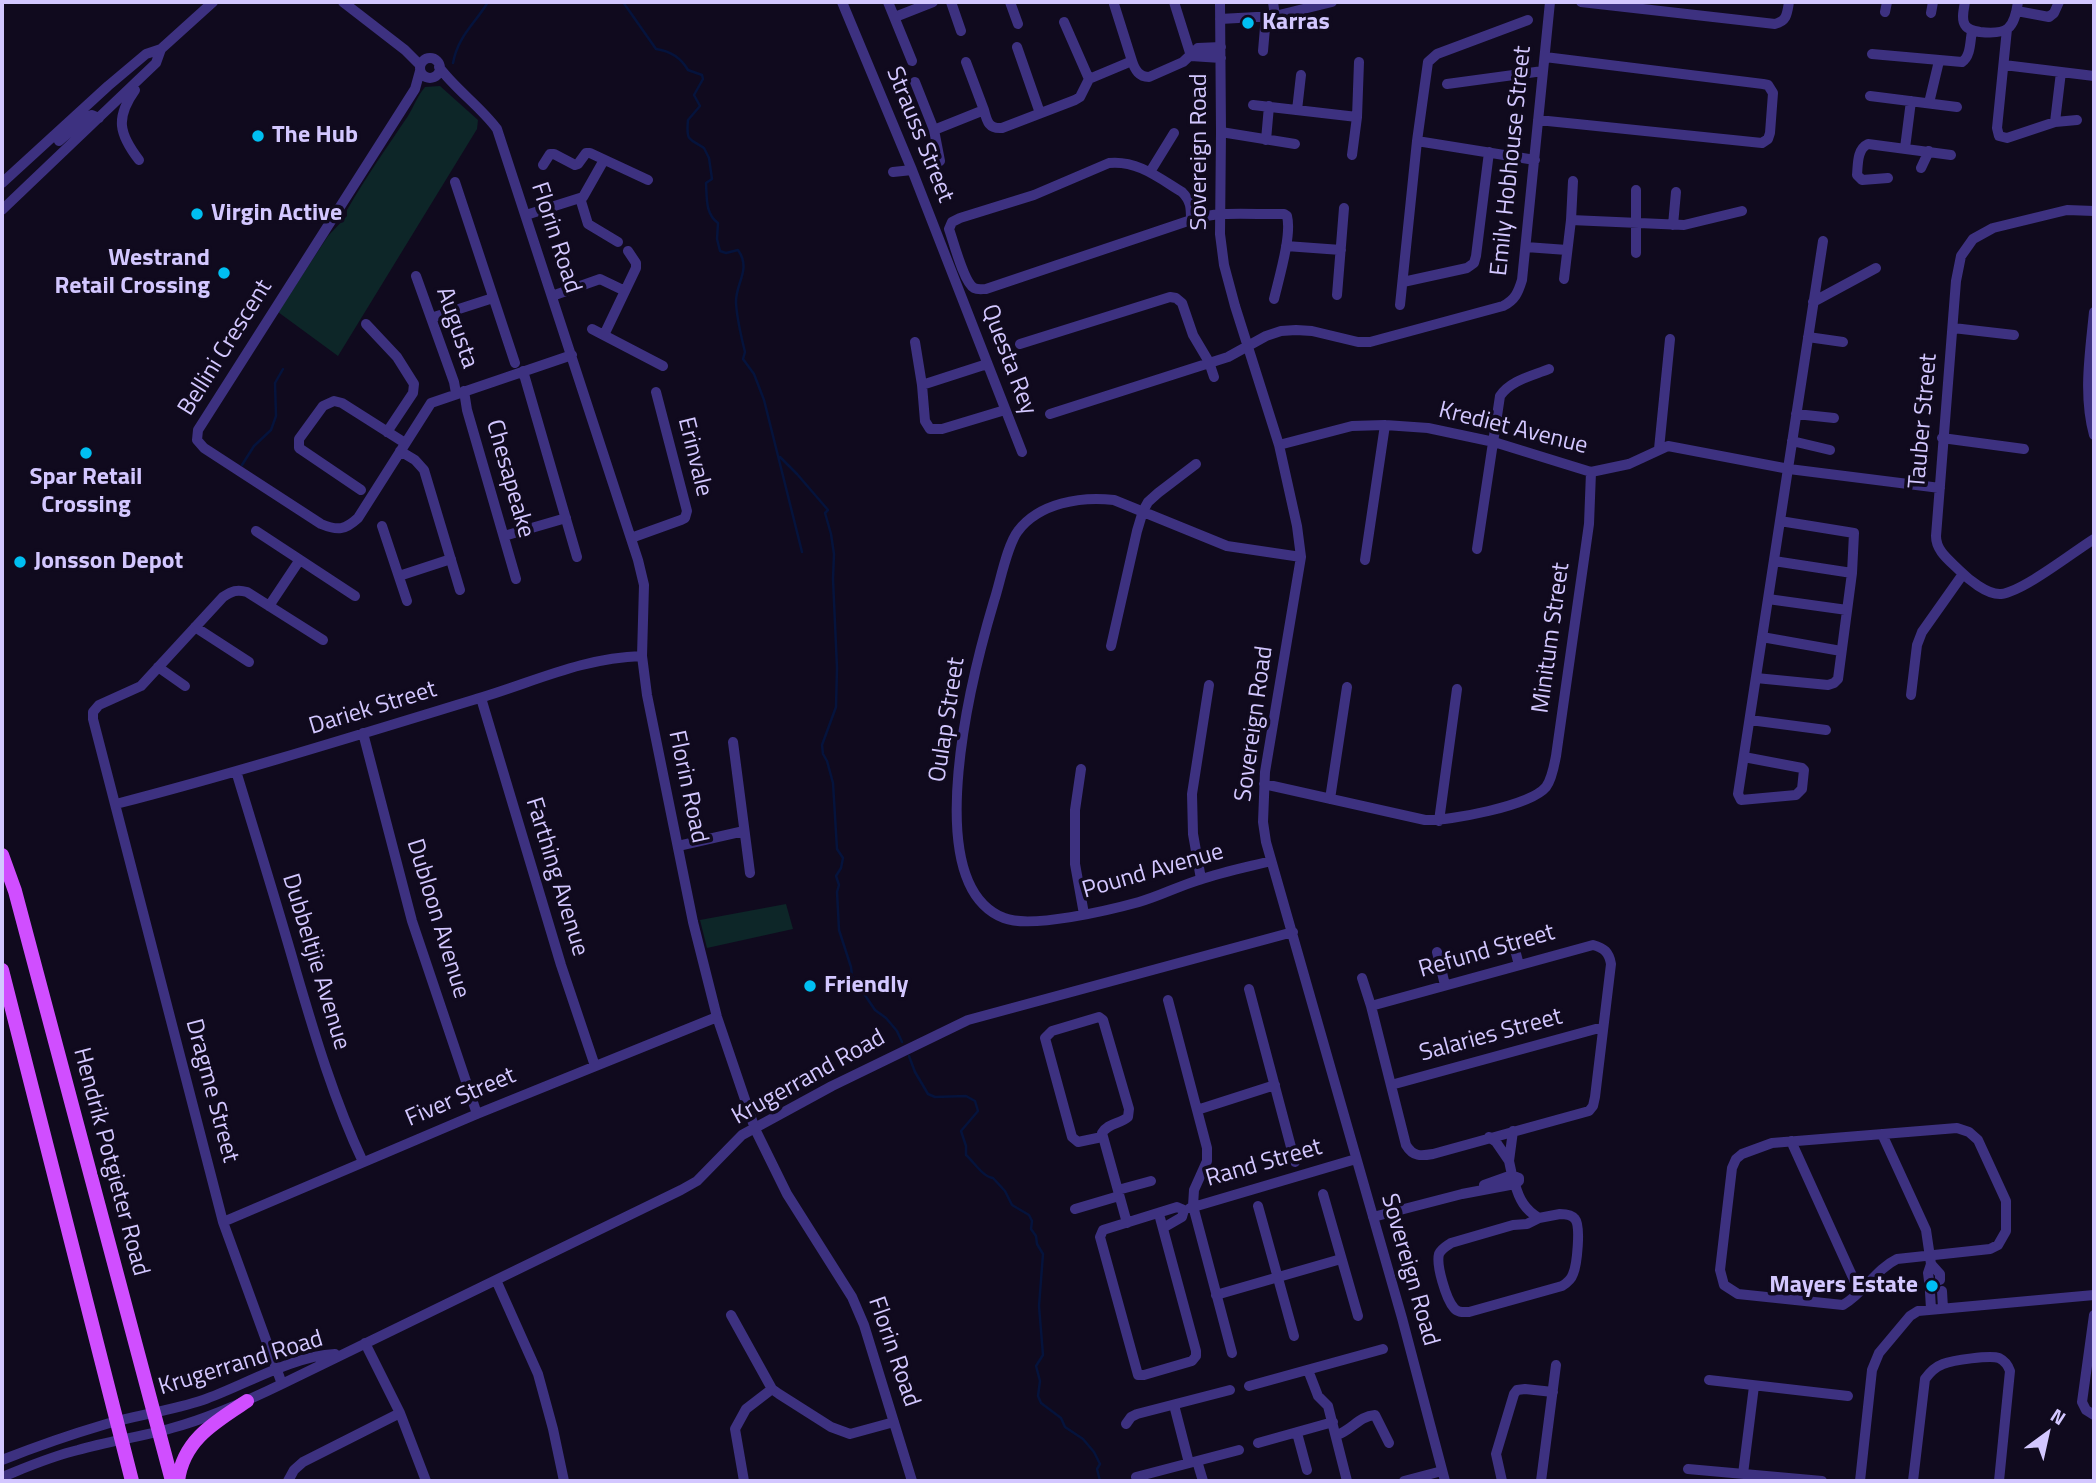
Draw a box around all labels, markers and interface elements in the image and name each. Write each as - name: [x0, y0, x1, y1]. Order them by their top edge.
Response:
- place label: Karras: [1262, 9, 1330, 37]
- marker: Karras: [1240, 15, 1256, 31]
- street label: Emily Hobhouse Street: [1486, 45, 1538, 277]
- street label: Strauss Street: [879, 63, 959, 207]
- street label: Sovereign Road: [1186, 74, 1214, 230]
- place label: The Hub: [272, 122, 358, 150]
- marker: The Hub: [250, 128, 266, 144]
- street label: Florin Road: [524, 179, 586, 297]
- place label: Virgin Active: [211, 200, 342, 228]
- marker: Virgin Active: [189, 206, 205, 222]
- place label: Westrand Retail Crossing: [54, 245, 210, 301]
- marker: Westrand Retail Crossing: [216, 265, 232, 281]
- street label: Bellini Crescent: [173, 275, 279, 421]
- street label: Augusta: [429, 284, 483, 372]
- street label: Questa Rey: [974, 301, 1042, 419]
- street label: Tauber Street: [1904, 352, 1944, 490]
- street label: Krediet Avenue: [1436, 397, 1590, 461]
- street label: Erinvale: [670, 414, 718, 500]
- street label: Chesapeake: [478, 417, 540, 541]
- marker: Spar Retail Crossing: [78, 445, 94, 461]
- place label: Spar Retail Crossing: [29, 464, 143, 520]
- place label: Jonsson Depot: [34, 548, 183, 576]
- marker: Jonsson Depot: [12, 554, 28, 570]
- street label: Minitum Street: [1527, 561, 1577, 715]
- street label: Sovereign Road: [1230, 644, 1280, 804]
- street label: Oulap Street: [924, 656, 972, 784]
- street label: Dariek Street: [306, 676, 440, 742]
- street label: Florin Road: [661, 728, 713, 846]
- street label: Farthing Avenue: [518, 794, 594, 960]
- street label: Dubloon Avenue: [399, 836, 475, 1002]
- street label: Pound Avenue: [1079, 838, 1227, 906]
- street label: Dubbeltjie Avenue: [275, 871, 355, 1053]
- street label: Refund Street: [1416, 919, 1558, 985]
- place label: Friendly: [824, 972, 909, 1000]
- marker: Friendly: [802, 978, 818, 994]
- street label: Salaries Street: [1416, 1003, 1566, 1069]
- street label: Dragme Street: [178, 1016, 244, 1166]
- street label: Krugerrand Road: [727, 1024, 891, 1132]
- street label: Hendrik Potgieter Road: [66, 1045, 154, 1279]
- street label: Fiver Street: [402, 1062, 520, 1134]
- street label: Rand Street: [1203, 1134, 1325, 1194]
- street label: Sovereign Road: [1374, 1191, 1444, 1349]
- place label: Mayers Estate: [1769, 1272, 1918, 1300]
- marker: Mayers Estate: [1924, 1278, 1940, 1294]
- street label: Florin Road: [861, 1293, 925, 1411]
- street label: Krugerrand Road: [155, 1325, 327, 1403]
- north arrow: [2012, 1399, 2082, 1469]
- text: N: [2045, 1400, 2072, 1432]

